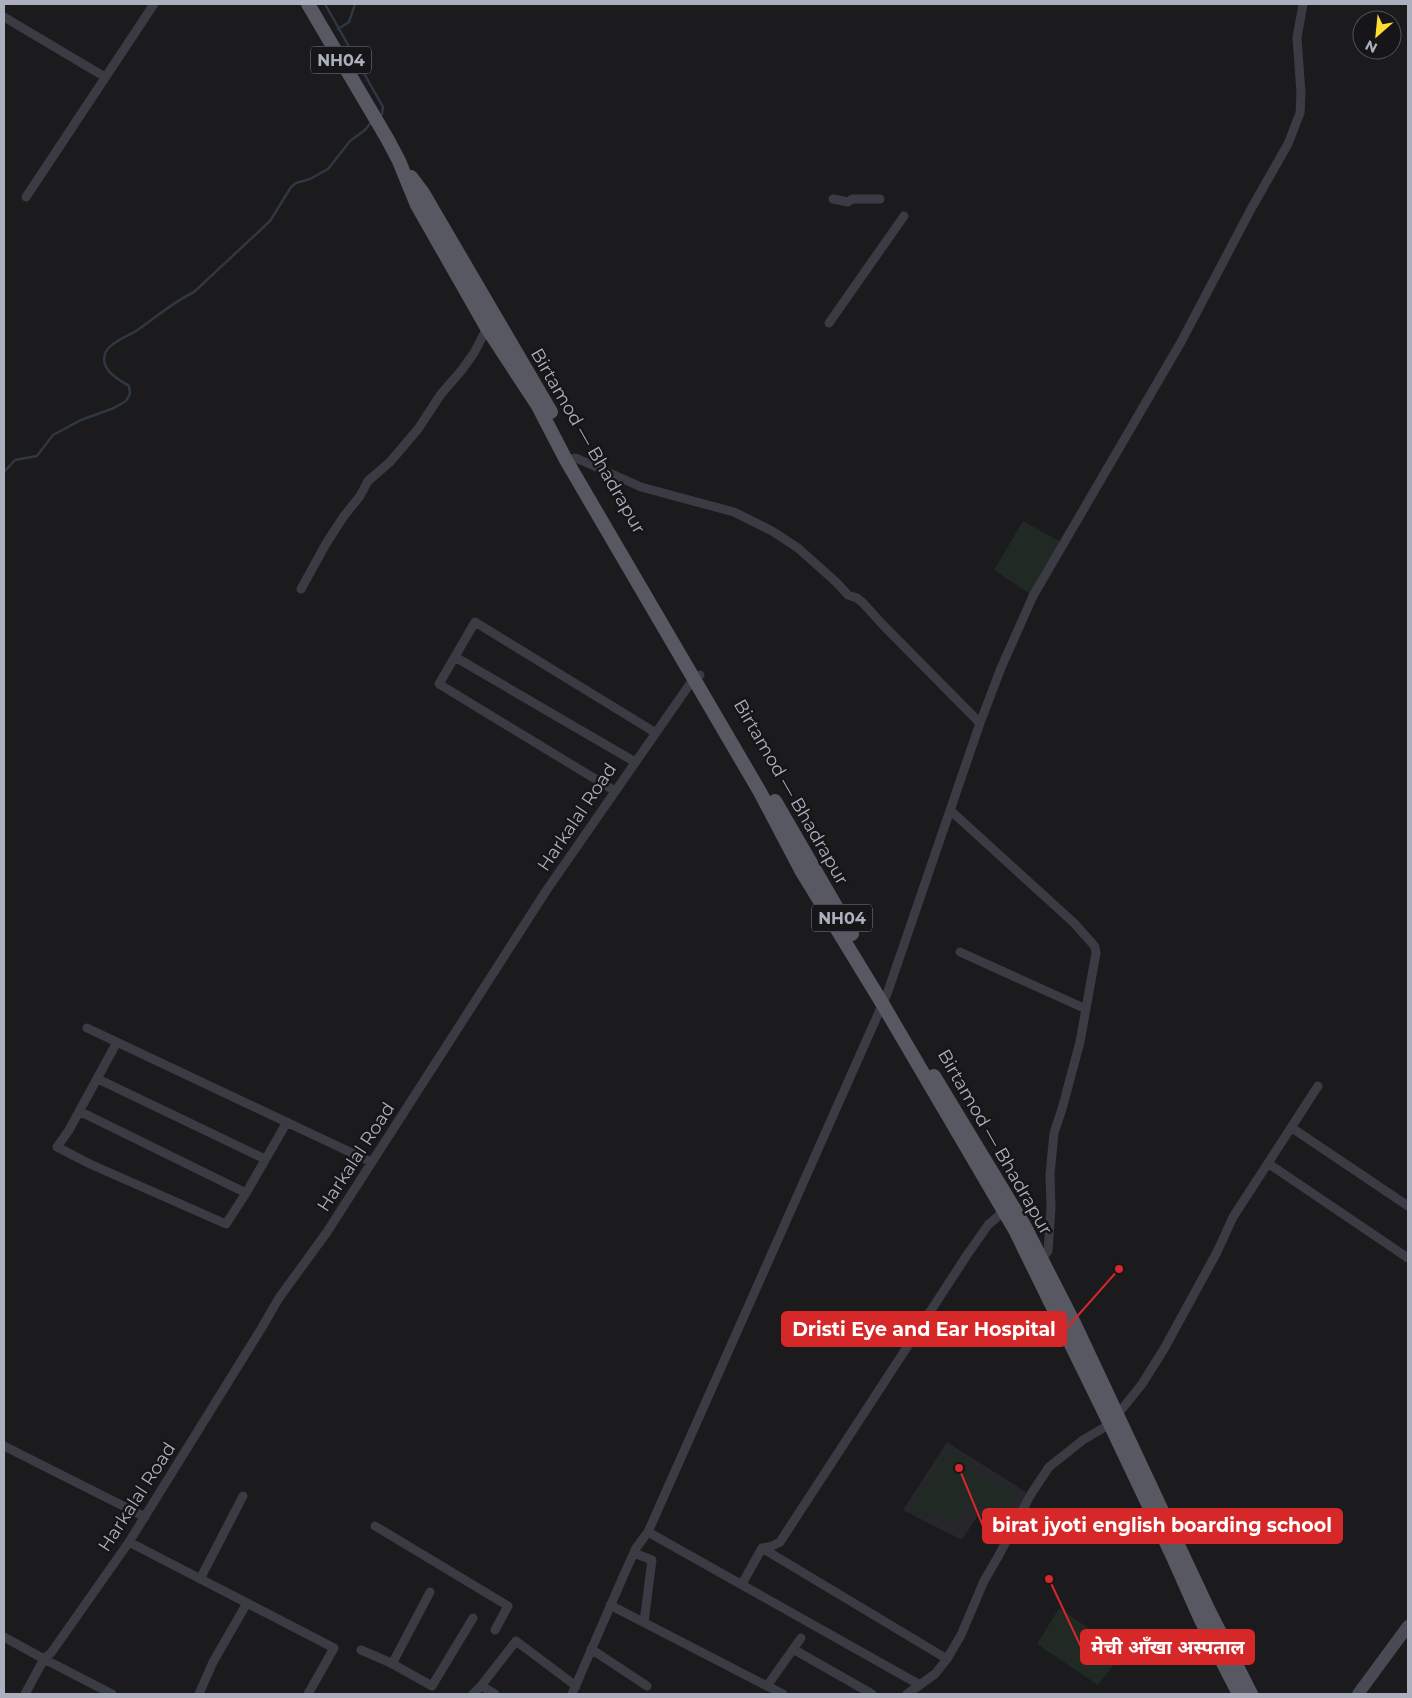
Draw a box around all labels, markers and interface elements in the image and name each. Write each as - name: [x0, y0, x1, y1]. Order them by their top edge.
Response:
- north arrow: [1352, 10, 1402, 60]
- text: N: [1362, 36, 1380, 57]
- road number: NH04: [311, 46, 371, 74]
- street label: Birtamod — Bhadrapur: [526, 344, 650, 538]
- street label: Birtamod — Bhadrapur: [729, 695, 853, 889]
- street label: Harkalal Road: [533, 759, 621, 875]
- road number: NH04: [812, 904, 872, 931]
- street label: Birtamod — Bhadrapur: [933, 1045, 1057, 1239]
- street label: Harkalal Road: [313, 1098, 399, 1216]
- callout: Dristi Eye and Ear Hospital: [782, 1312, 1066, 1346]
- text: Dristi Eye and Ear Hospital: [792, 1318, 1056, 1341]
- street label: Harkalal Road: [94, 1438, 180, 1556]
- callout: birat jyoti english boarding school: [983, 1509, 1342, 1543]
- text: birat jyoti english boarding school: [992, 1514, 1332, 1537]
- callout: मेची आँखा अस्पताल: [1081, 1630, 1254, 1664]
- text: मेची आँखा अस्पताल: [1091, 1636, 1246, 1659]

